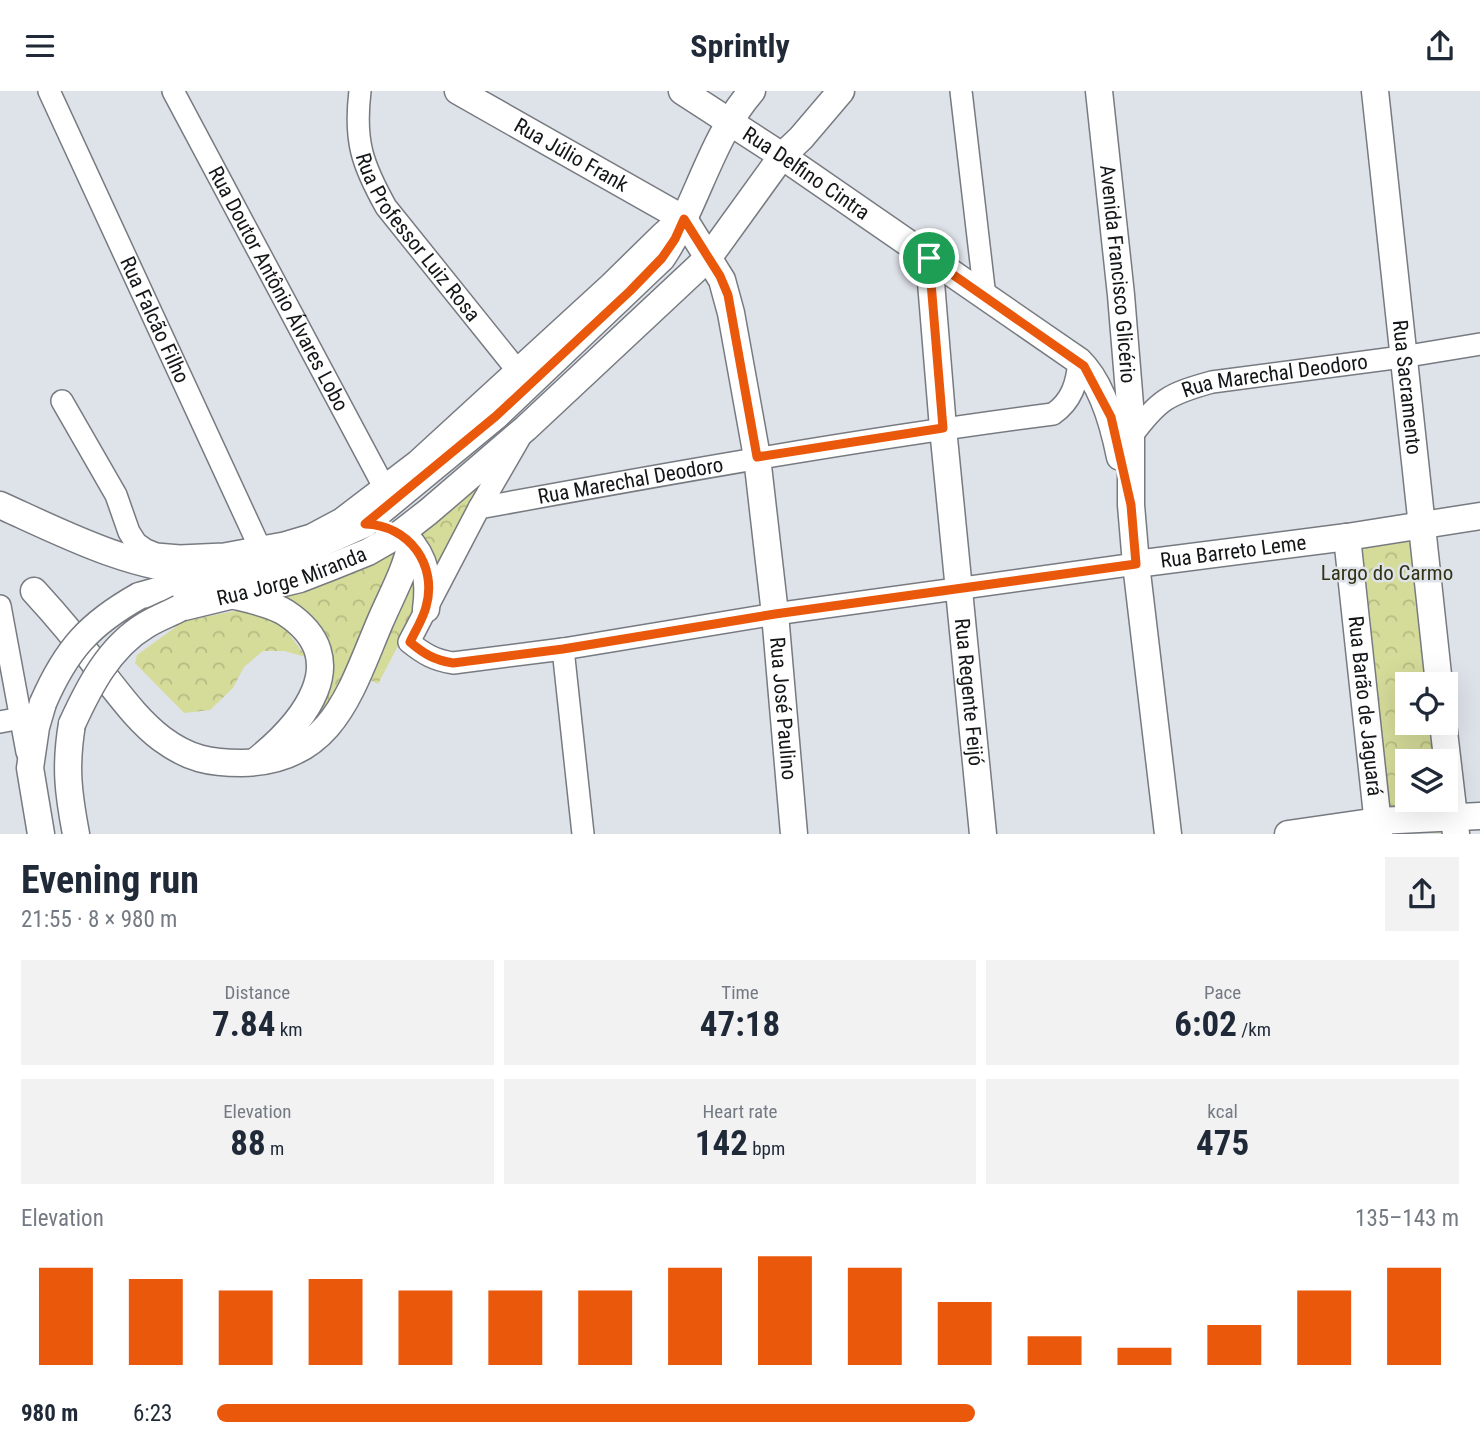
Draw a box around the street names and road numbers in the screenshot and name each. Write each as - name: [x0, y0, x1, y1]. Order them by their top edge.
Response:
- street label: Rua Júlio Frank: [510, 113, 633, 197]
- street label: Rua Delfino Cintra: [738, 122, 874, 225]
- street label: Rua Professor Luiz Rosa: [351, 150, 485, 326]
- street label: Rua Doutor Antônio Álvares Lobo: [203, 162, 353, 415]
- street label: Avenida Francisco Glicério: [1095, 164, 1140, 384]
- street label: Rua Falcão Filho: [115, 253, 194, 387]
- street label: Rua Sacramento: [1388, 319, 1426, 456]
- street label: Rua Marechal Deodoro: [1178, 350, 1369, 403]
- street label: Rua Marechal Deodoro: [536, 453, 725, 509]
- street label: Rua Barreto Leme: [1159, 530, 1308, 573]
- street label: Rua Jorge Miranda: [214, 542, 370, 611]
- street label: Rua Barão de Jaguará: [1344, 615, 1387, 797]
- street label: Rua Regente Feijó: [950, 617, 988, 767]
- street label: Rua José Paulino: [765, 636, 801, 781]

